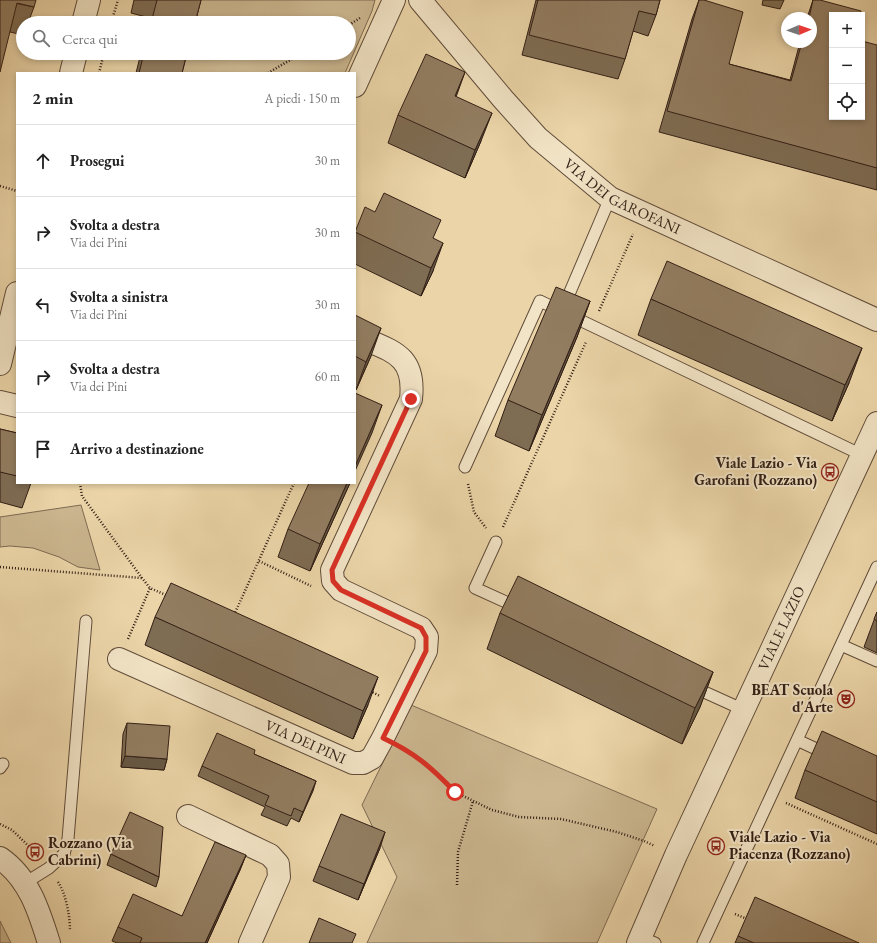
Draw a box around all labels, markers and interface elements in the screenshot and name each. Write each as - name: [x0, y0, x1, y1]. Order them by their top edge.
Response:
- north arrow: [781, 12, 817, 48]
- map controls: [829, 12, 865, 120]
- button: +: [829, 12, 865, 48]
- search box: [16, 16, 356, 60]
- icon: search: [30, 27, 52, 49]
- text: Cerca qui: [62, 29, 118, 48]
- button: −: [829, 48, 865, 84]
- button: locate: [829, 84, 865, 120]
- text: 2 min: [32, 87, 73, 109]
- text: A piedi · 150 m: [265, 90, 340, 107]
- icon: ahead: [32, 150, 54, 172]
- text: Prosegui: [70, 151, 125, 170]
- text: 30 m: [315, 152, 340, 169]
- street label: VIA DEI GAROFANI: [560, 154, 684, 238]
- text: Svolta a destra: [70, 215, 160, 234]
- icon: right: [32, 222, 54, 244]
- text: 30 m: [315, 224, 340, 241]
- text: Via dei Pini: [70, 234, 127, 251]
- text: Svolta a sinistra: [70, 287, 168, 306]
- icon: left: [32, 294, 54, 316]
- text: 30 m: [315, 296, 340, 313]
- text: Via dei Pini: [70, 306, 127, 323]
- text: Svolta a destra: [70, 359, 160, 378]
- icon: right: [32, 366, 54, 388]
- text: 60 m: [315, 368, 340, 385]
- text: Via dei Pini: [70, 378, 127, 395]
- route end: [402, 390, 420, 408]
- icon: arrive: [32, 438, 54, 460]
- text: Arrivo a destinazione: [70, 439, 204, 458]
- place label: Viale Lazio - Via Garofani (Rozzano): [694, 453, 817, 489]
- bus stop icon: Viale Lazio - Via Garofani (Rozzano): [820, 462, 840, 482]
- street label: VIALE LAZIO: [753, 583, 809, 673]
- place label: BEAT Scuola d'Arte: [751, 680, 833, 716]
- theatre icon: BEAT Scuola d'Arte: [836, 689, 856, 709]
- street label: VIA DEI PINI: [262, 715, 349, 768]
- route start: [446, 783, 464, 801]
- place label: Viale Lazio - Via Piacenza (Rozzano): [729, 827, 851, 863]
- place label: Rozzano (Via Cabrini): [48, 833, 132, 869]
- bus stop icon: Viale Lazio - Via Piacenza (Rozzano): [706, 836, 726, 856]
- bus stop icon: Rozzano (Via Cabrini): [25, 842, 45, 862]

